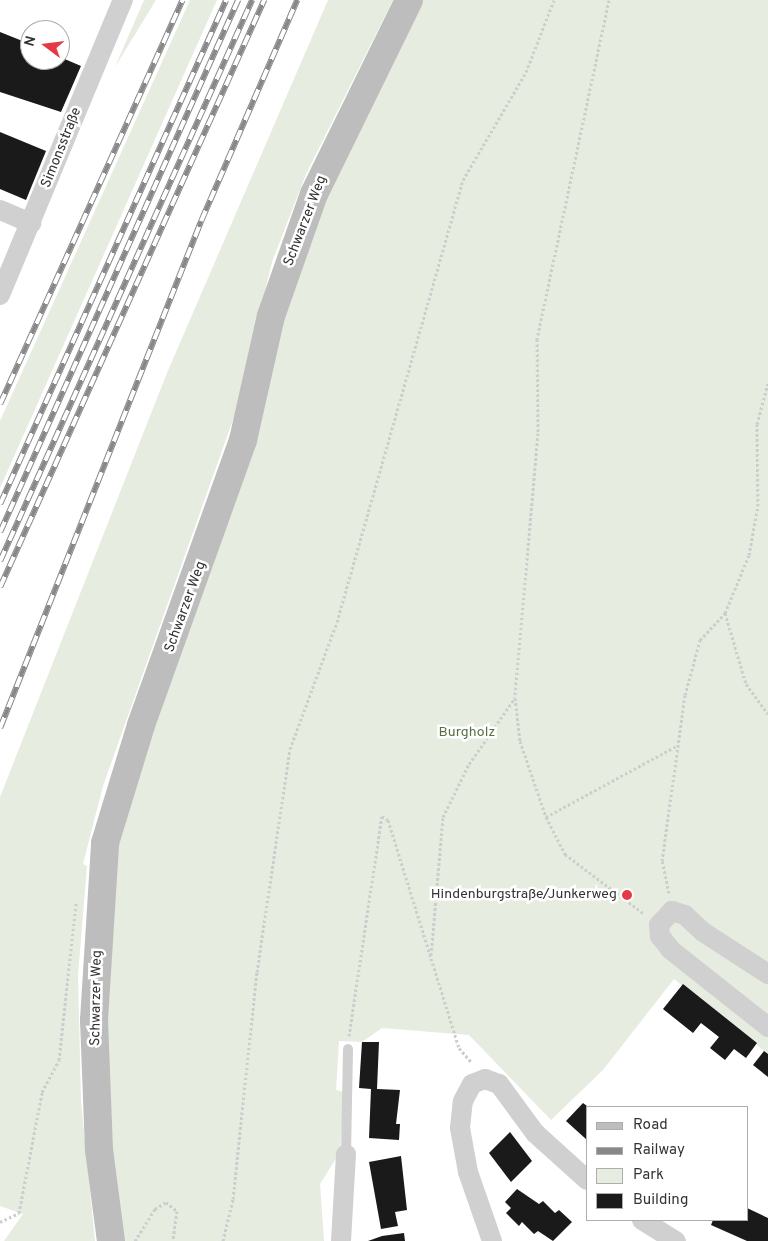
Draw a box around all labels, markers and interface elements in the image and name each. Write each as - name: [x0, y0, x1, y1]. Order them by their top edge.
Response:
- north arrow: [20, 20, 70, 70]
- text: N: [21, 34, 41, 48]
- street label: Simonsstraße: [38, 105, 86, 191]
- street label: Schwarzer Weg: [281, 173, 331, 269]
- street label: Schwarzer Weg: [162, 559, 210, 655]
- park label: Burgholz: [439, 725, 495, 741]
- place label: Hindenburgstraße/Junkerweg: [431, 887, 617, 903]
- marker: Hindenburgstraße/Junkerweg: [621, 889, 633, 901]
- street label: Schwarzer Weg: [88, 950, 106, 1046]
- legend: [586, 1106, 748, 1221]
- text: Road: [633, 1116, 668, 1135]
- text: Railway: [633, 1141, 685, 1160]
- text: Park: [633, 1166, 664, 1185]
- text: Building: [633, 1191, 688, 1210]

